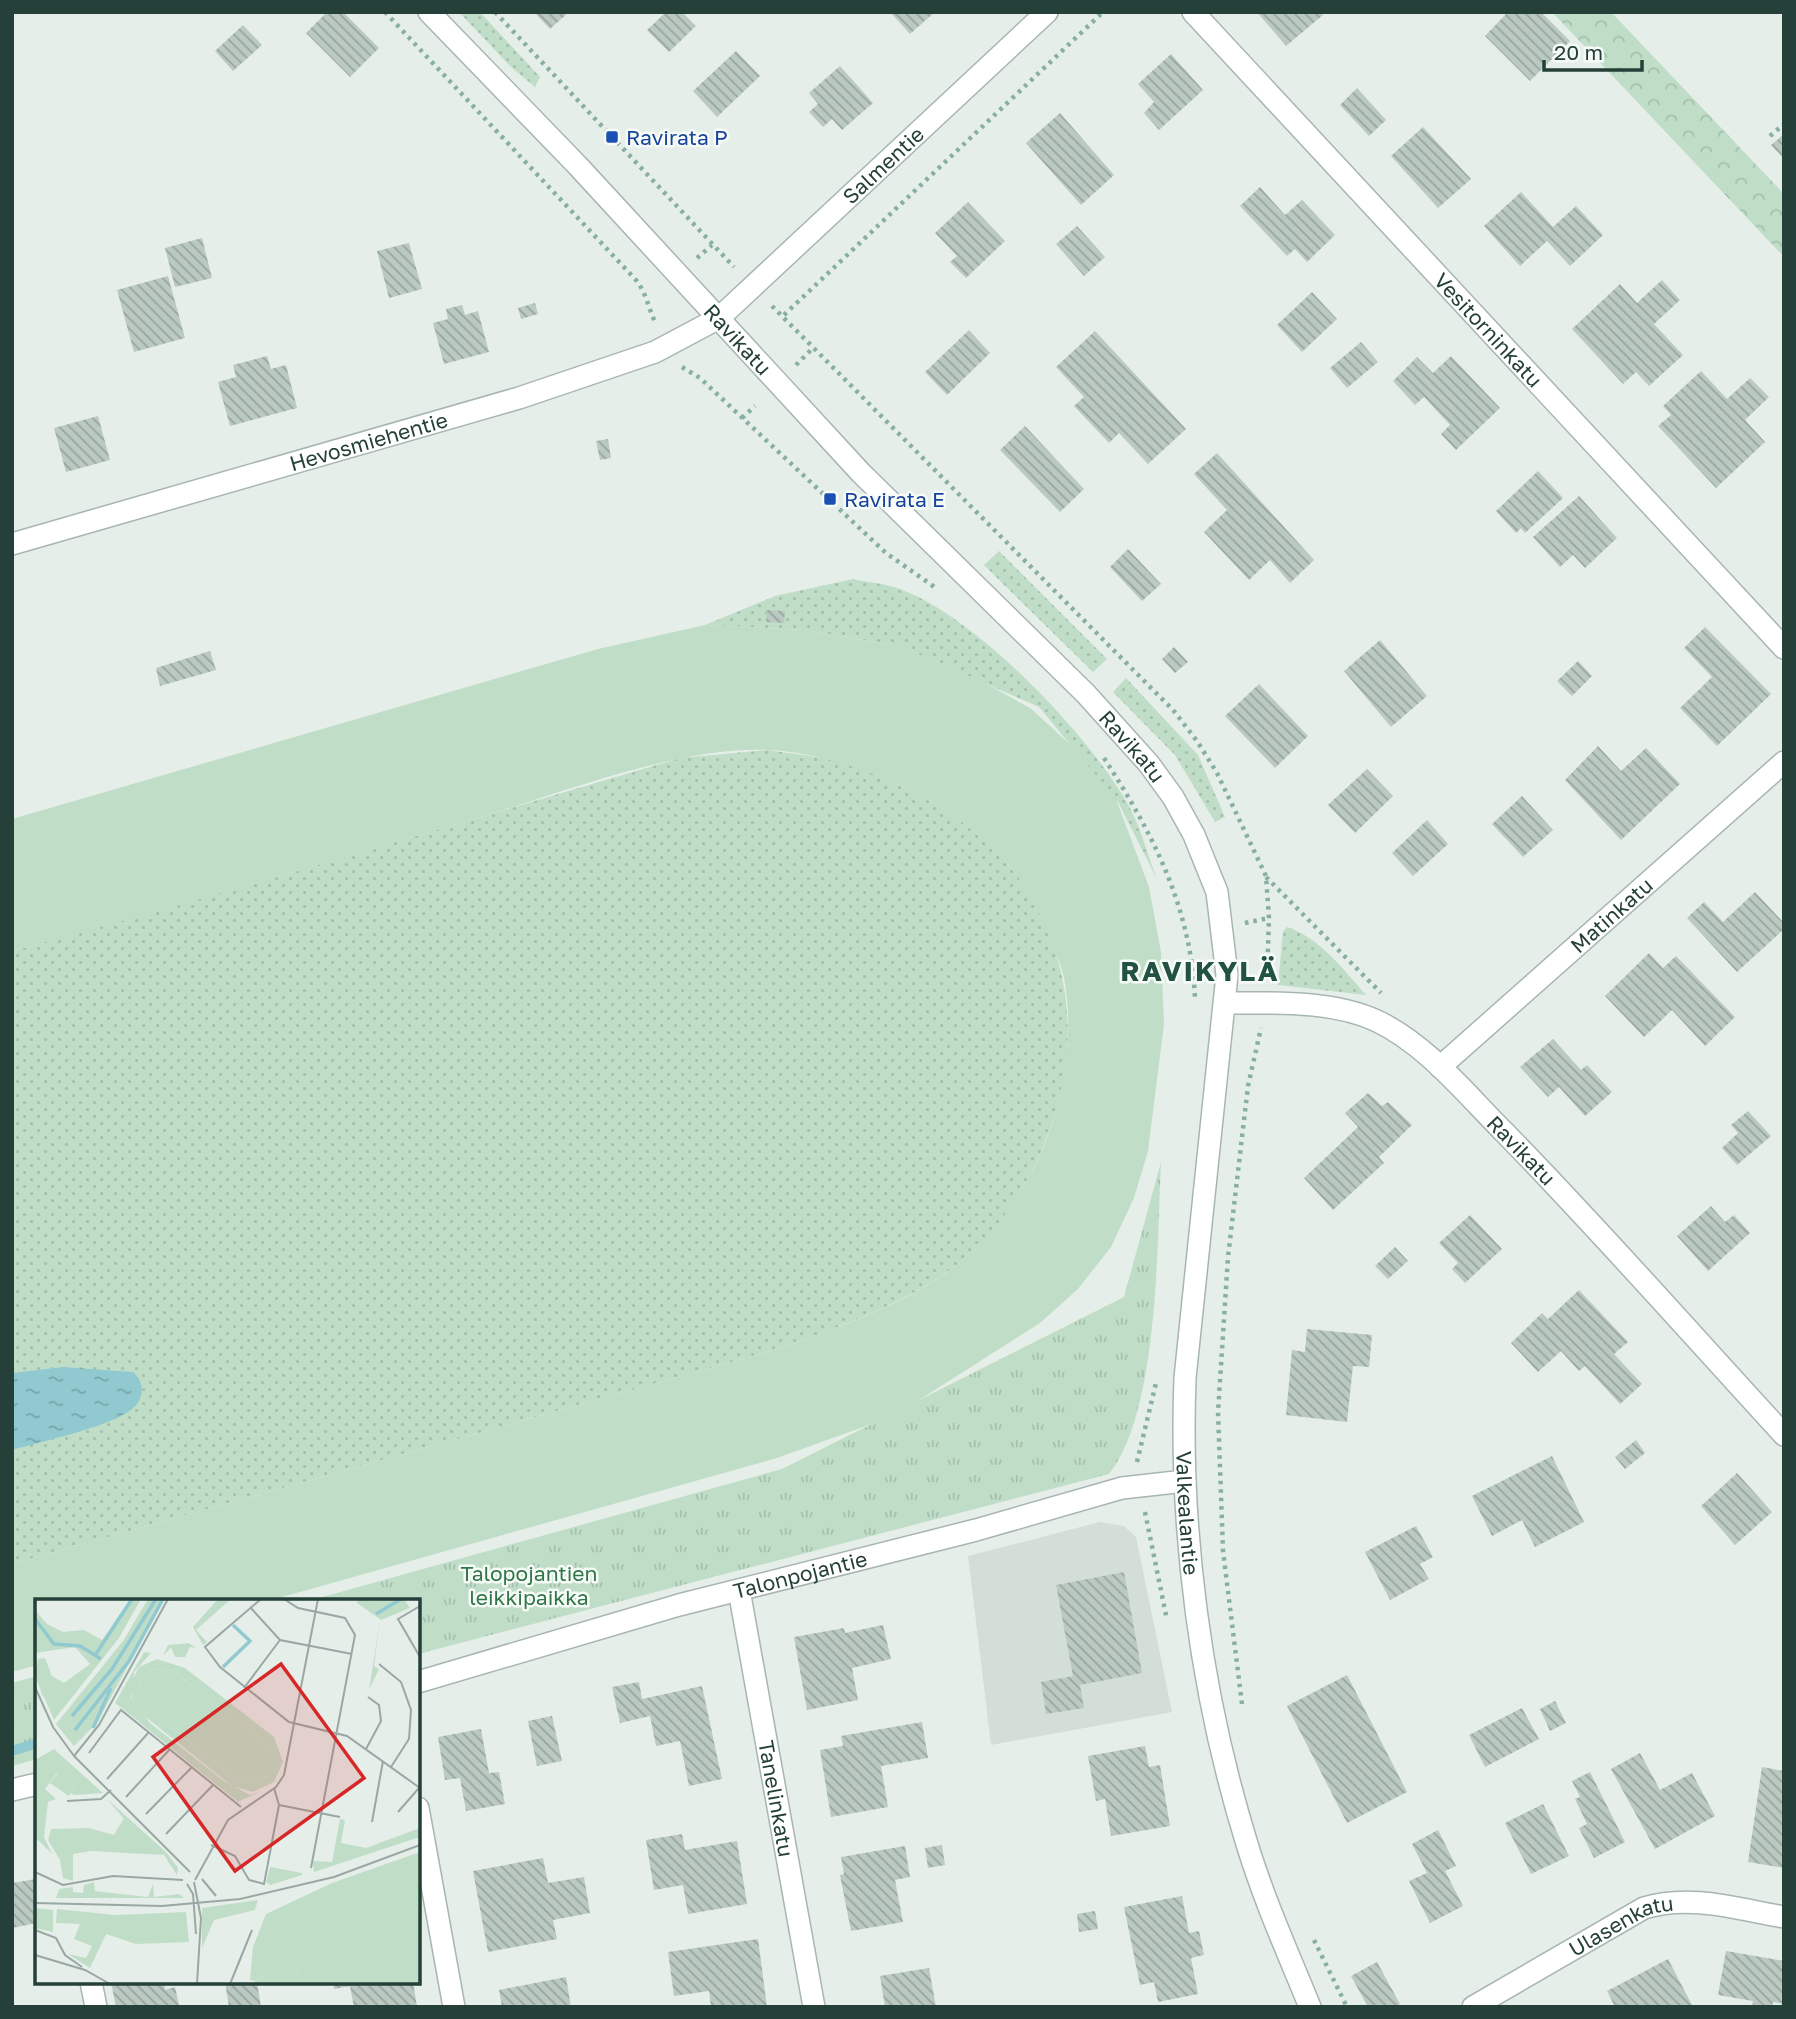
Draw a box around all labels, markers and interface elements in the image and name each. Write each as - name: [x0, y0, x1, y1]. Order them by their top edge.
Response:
- scale bar: [1544, 28, 1642, 72]
- text: 20 m: [1554, 39, 1603, 65]
- street label: Salmentie: [837, 121, 929, 209]
- place label: Ravirata P: [626, 124, 728, 150]
- marker: Ravirata P: [604, 129, 620, 145]
- street label: Vesitorninkatu: [1429, 267, 1548, 393]
- street label: Ravikatu: [699, 298, 777, 380]
- street label: Hevosmiehentie: [286, 406, 451, 476]
- place label: Ravirata E: [844, 486, 945, 512]
- marker: Ravirata E: [822, 491, 838, 507]
- street label: Ravikatu: [1094, 705, 1171, 787]
- street label: Matinkatu: [1565, 872, 1658, 958]
- district label: RAVIKYLÄ: [1120, 954, 1280, 987]
- street label: Ravikatu: [1482, 1110, 1561, 1190]
- street label: Valkealantie: [1171, 1451, 1205, 1576]
- street label: Talonpojantie: [730, 1545, 870, 1604]
- park label: Talopojantien leikkipaikka: [461, 1560, 597, 1610]
- inset map: [35, 1599, 420, 1984]
- street label: Tanelinkatu: [753, 1738, 800, 1859]
- street label: Ulasenkatu: [1564, 1890, 1675, 1962]

